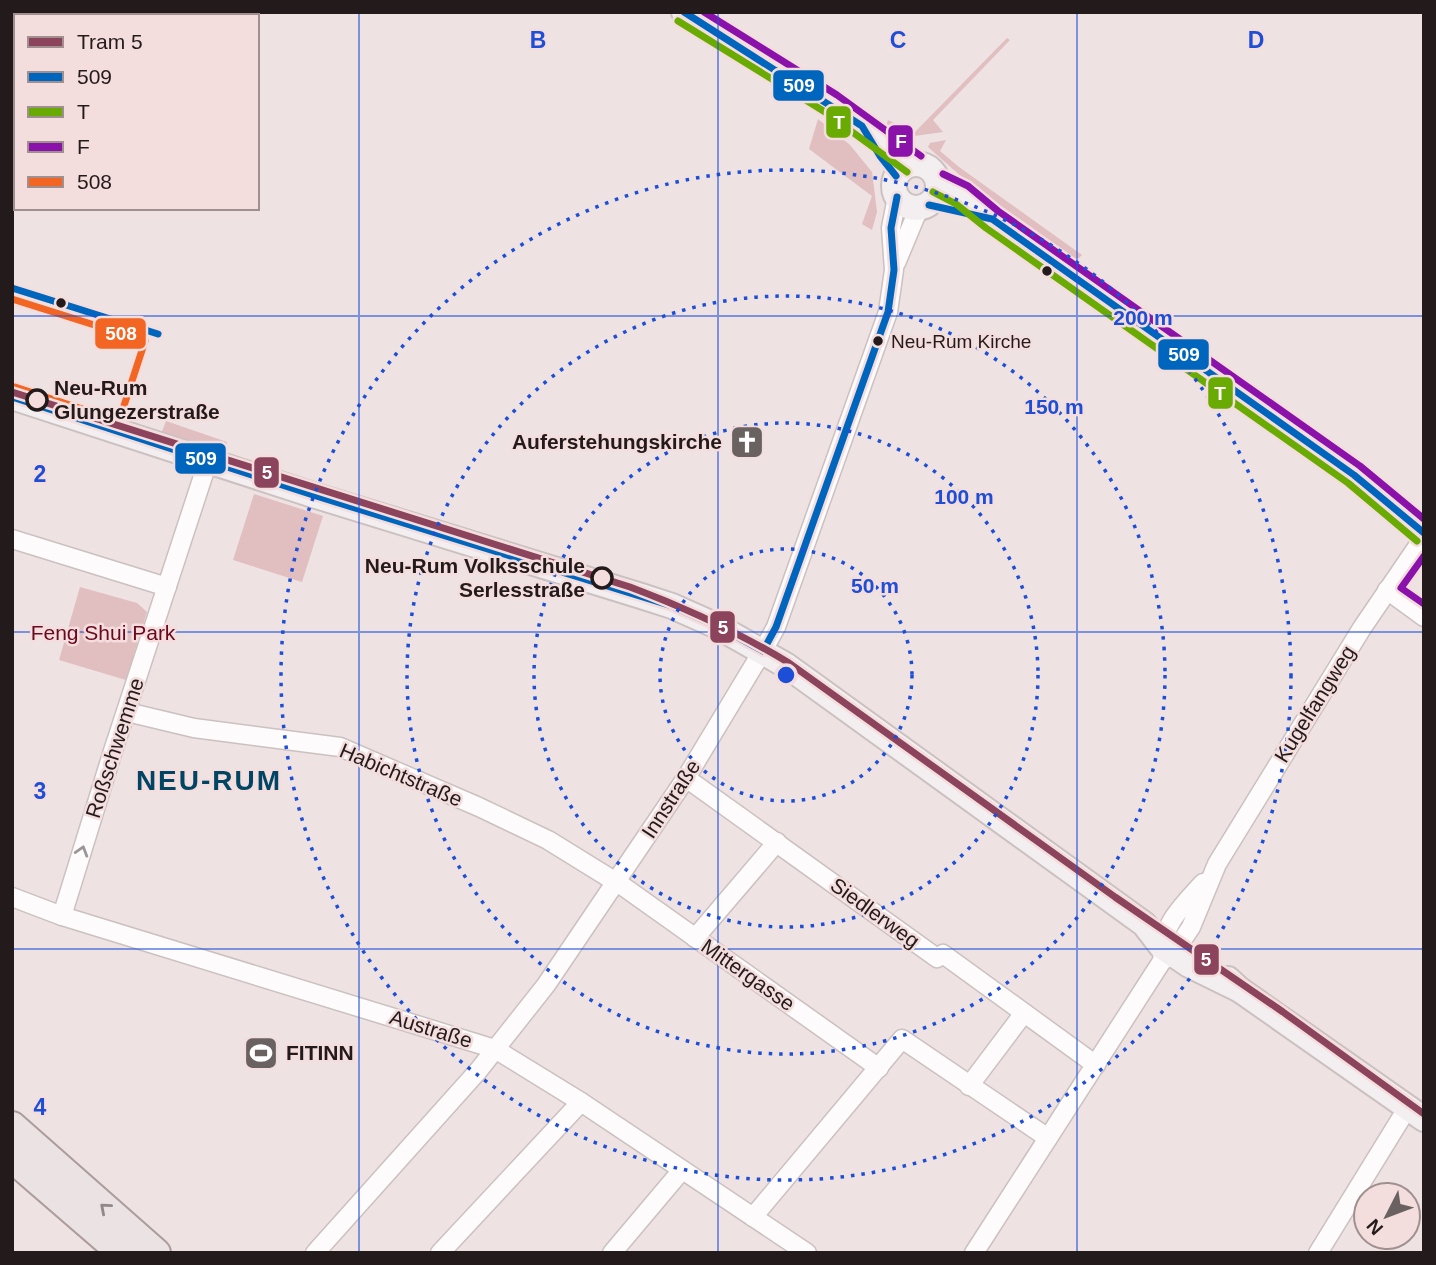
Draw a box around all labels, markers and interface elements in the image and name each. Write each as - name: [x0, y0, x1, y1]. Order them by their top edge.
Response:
- legend: [14, 14, 259, 210]
- text: B: [530, 27, 546, 53]
- text: C: [890, 27, 906, 53]
- text: D: [1248, 27, 1264, 53]
- text: Tram 5: [77, 30, 143, 53]
- text: 509: [77, 65, 112, 88]
- line badge: 509: [772, 69, 825, 102]
- text: 509: [783, 75, 815, 96]
- text: T: [77, 100, 90, 123]
- line badge: T: [825, 105, 852, 139]
- text: T: [833, 112, 845, 133]
- line badge: F: [887, 124, 914, 158]
- text: F: [895, 131, 907, 152]
- text: F: [77, 135, 90, 158]
- text: 508: [77, 170, 112, 193]
- unlabelled marker: [1040, 264, 1054, 278]
- unlabelled marker: [54, 296, 68, 310]
- text: 200 m: [1113, 306, 1173, 329]
- line badge: 508: [94, 317, 147, 350]
- text: 508: [105, 323, 137, 344]
- place label: Neu-Rum Kirche: [891, 331, 1031, 352]
- marker: Neu-Rum Kirche: [871, 334, 885, 348]
- line badge: 509: [1157, 338, 1210, 371]
- text: 509: [1168, 344, 1200, 365]
- place label: Neu-Rum Glungezerstraße: [54, 376, 220, 423]
- line badge: T: [1207, 376, 1234, 410]
- text: T: [1214, 383, 1226, 404]
- marker: Neu-Rum Glungezerstraße: [26, 389, 48, 411]
- text: 150 m: [1024, 395, 1084, 418]
- church icon: Auferstehungskirche: [728, 423, 766, 461]
- place label: Auferstehungskirche: [512, 430, 722, 453]
- line badge: 509: [174, 442, 227, 475]
- text: 509: [185, 448, 217, 469]
- line badge: 5: [253, 456, 280, 489]
- text: 2: [34, 461, 46, 487]
- text: 5: [262, 462, 273, 483]
- text: 100 m: [934, 485, 994, 508]
- place label: Neu-Rum Volksschule Serlesstraße: [365, 554, 585, 601]
- marker: Neu-Rum Volksschule Serlesstraße: [591, 567, 613, 589]
- text: 50 m: [851, 574, 899, 597]
- line badge: 5: [709, 610, 736, 644]
- text: 5: [718, 617, 729, 638]
- park label: Feng Shui Park: [31, 621, 176, 644]
- street label: Kugelfangweg: [1270, 641, 1360, 766]
- centre of rings: [774, 663, 798, 687]
- street label: Roßschwemme: [81, 675, 148, 821]
- street label: Habichtstraße: [337, 738, 466, 811]
- street label: Innstraße: [637, 755, 704, 842]
- district label: NEU-RUM: [136, 765, 282, 796]
- text: 3: [34, 778, 46, 804]
- one-way arrow: [74, 845, 88, 857]
- street label: Siedlerweg: [827, 873, 924, 952]
- street label: Mittergasse: [697, 934, 799, 1015]
- line badge: 5: [1193, 943, 1220, 976]
- text: 5: [1201, 949, 1212, 970]
- street label: Austraße: [387, 1005, 475, 1052]
- sports icon: FITINN: [242, 1034, 280, 1072]
- place label: FITINN: [286, 1041, 354, 1064]
- text: 4: [34, 1094, 47, 1120]
- north arrow: [1352, 1181, 1422, 1251]
- one-way arrow: [100, 1204, 113, 1216]
- text: N: [1362, 1215, 1387, 1239]

